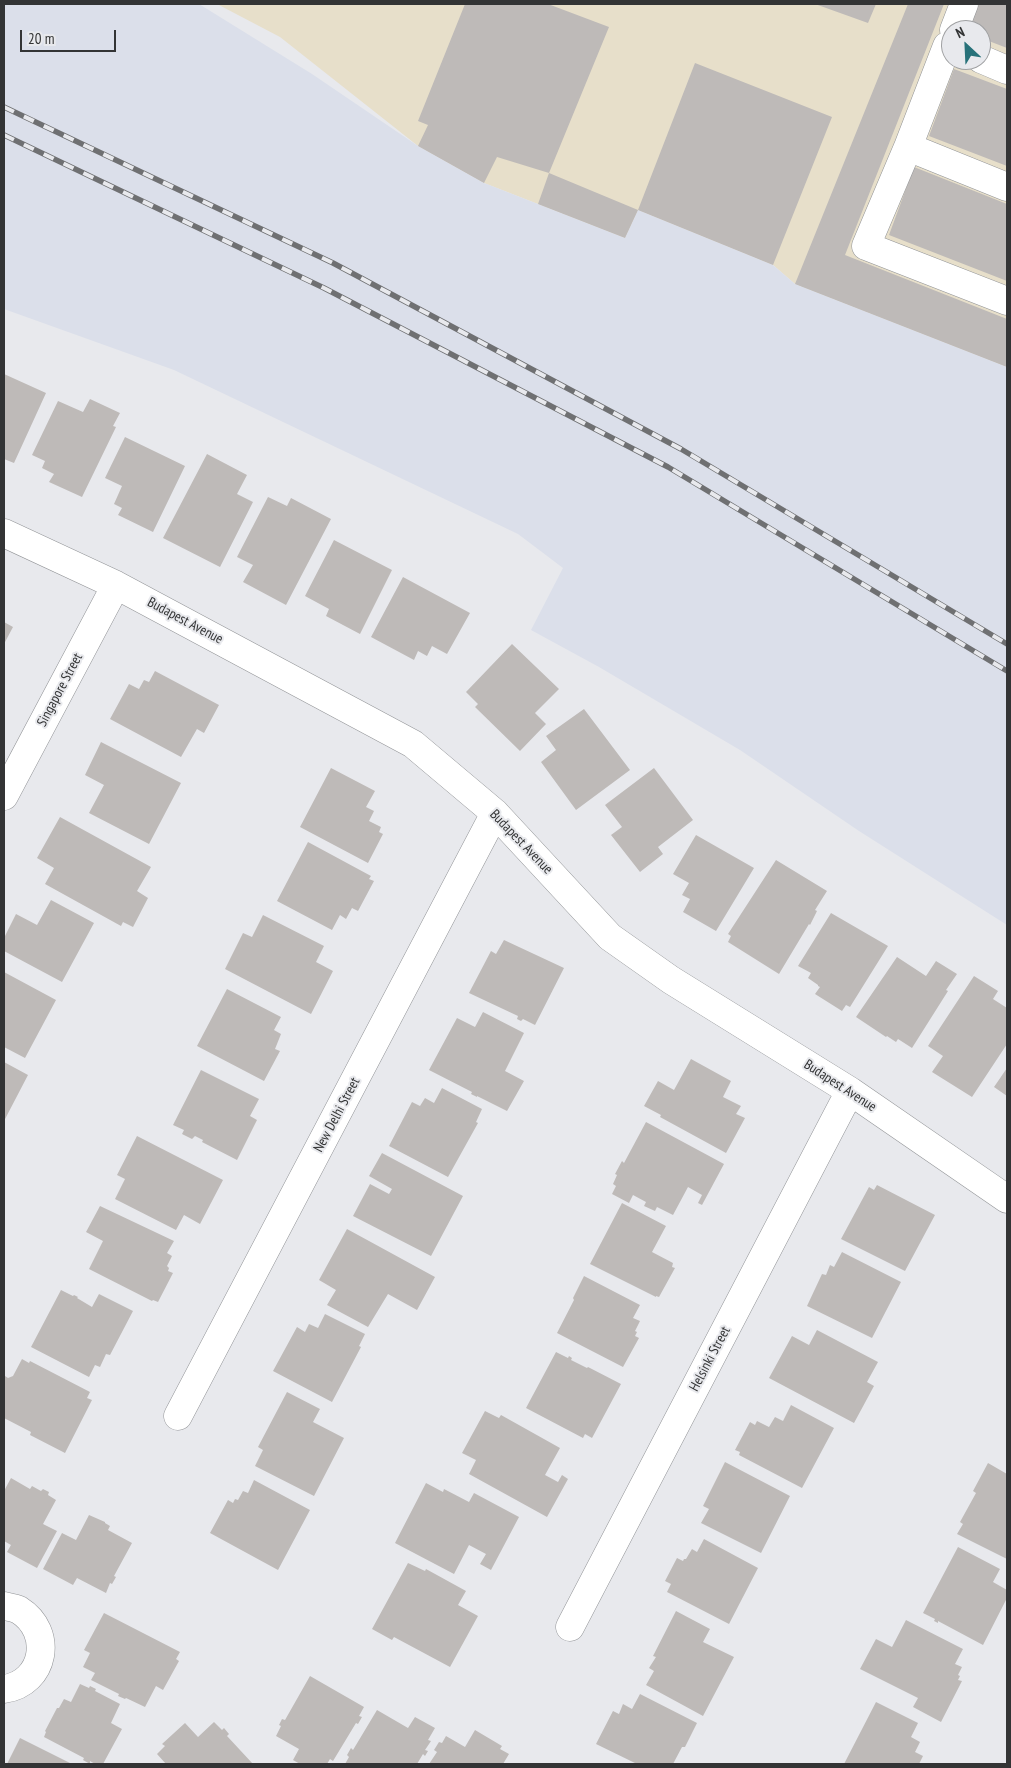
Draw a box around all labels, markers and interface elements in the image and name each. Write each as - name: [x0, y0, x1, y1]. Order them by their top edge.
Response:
- scale bar: [22, 20, 119, 52]
- north arrow: [941, 20, 991, 70]
- text: N: [953, 23, 967, 42]
- text: 20 m: [28, 29, 54, 48]
- street label: Budapest Avenue: [144, 594, 226, 648]
- street label: Singapore Street: [34, 651, 86, 729]
- street label: Budapest Avenue: [486, 806, 556, 878]
- street label: Budapest Avenue: [801, 1056, 879, 1116]
- street label: New Delhi Street: [310, 1075, 364, 1155]
- street label: Helsinki Street: [686, 1324, 734, 1394]

